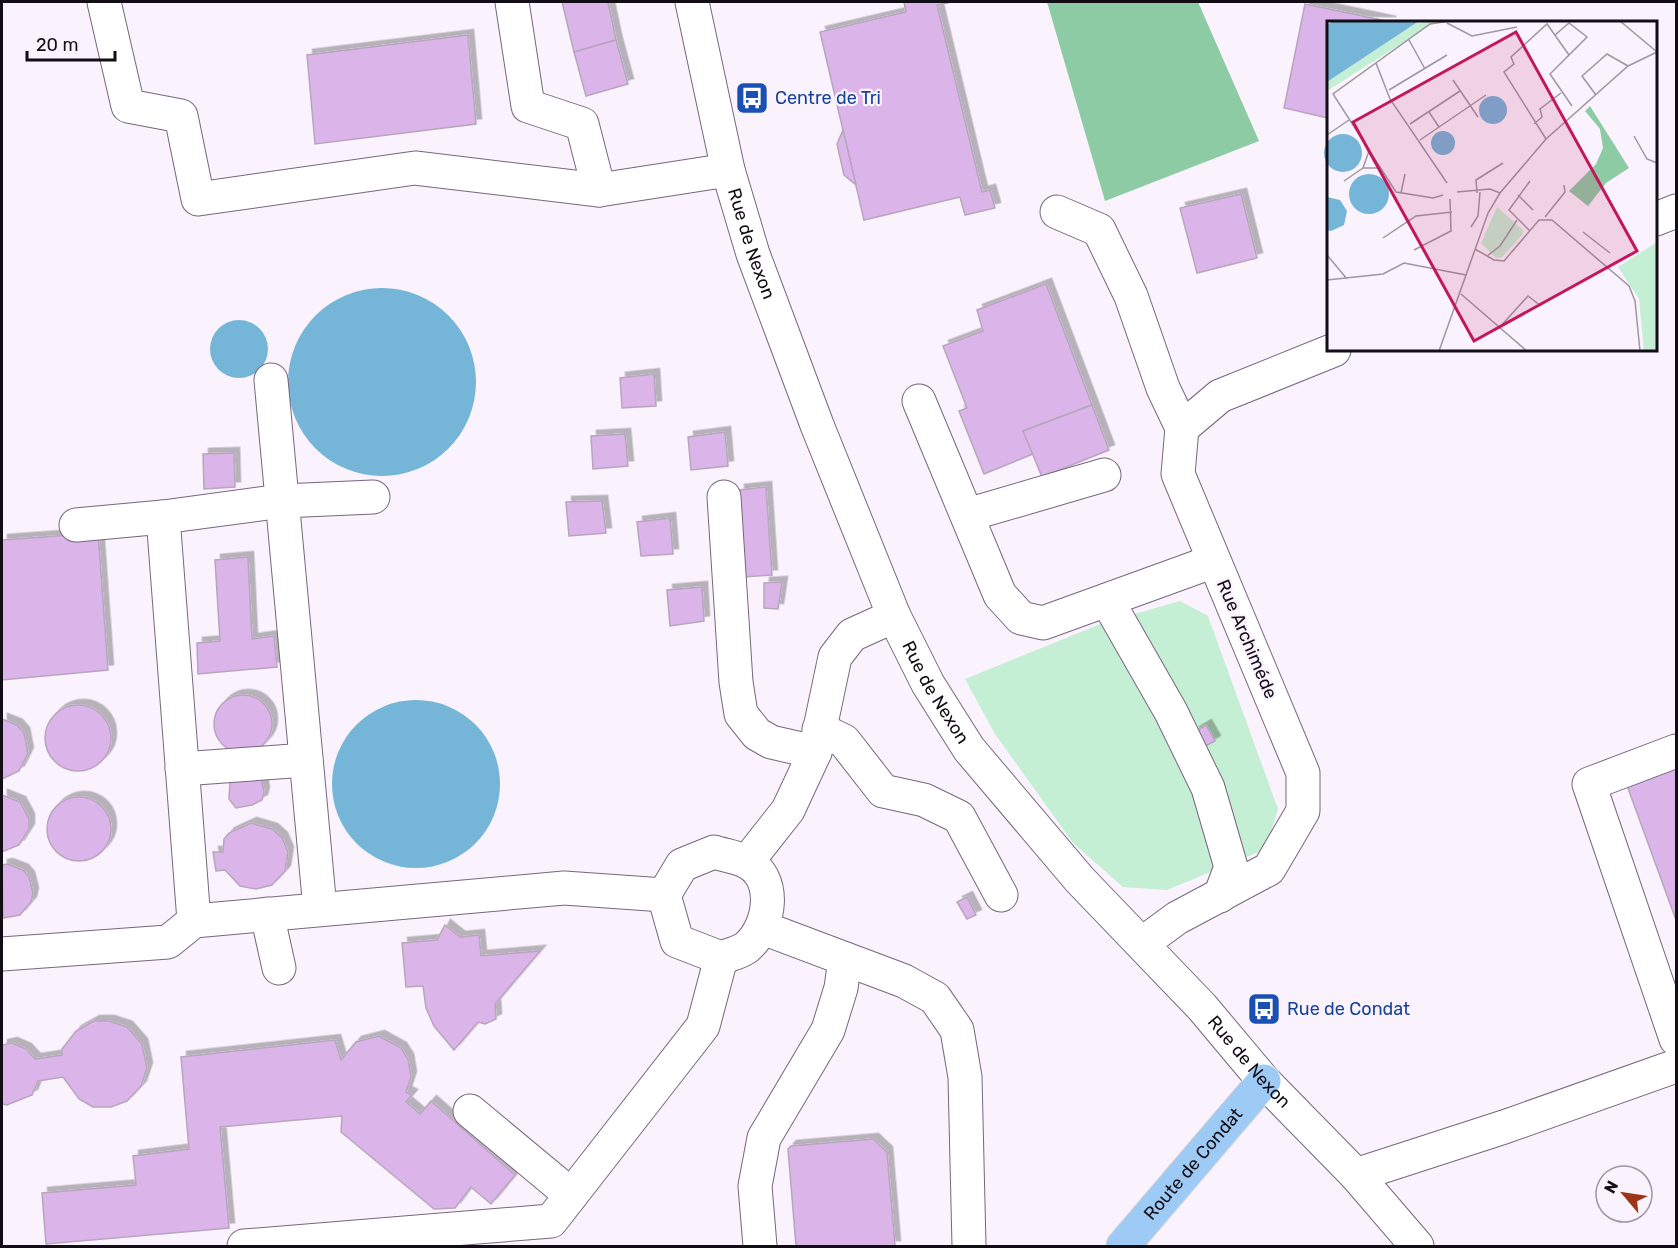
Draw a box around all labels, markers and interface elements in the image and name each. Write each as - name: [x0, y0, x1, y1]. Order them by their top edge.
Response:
- inset map: [1327, 21, 1657, 351]
- scale bar: [27, 24, 116, 62]
- text: 20 m: [36, 34, 78, 56]
- bus stop icon: Centre de Tri: [734, 80, 770, 116]
- place label: Centre de Tri: [775, 87, 881, 109]
- street label: Rue de Nexon: [723, 185, 780, 302]
- street label: Rue Archiméde: [1212, 576, 1282, 702]
- street label: Rue de Nexon: [897, 637, 974, 748]
- bus stop icon: Rue de Condat: [1246, 991, 1282, 1027]
- place label: Rue de Condat: [1287, 998, 1410, 1020]
- street label: Rue de Nexon: [1203, 1011, 1295, 1113]
- street label: Route de Condat: [1139, 1103, 1247, 1224]
- north arrow: [1594, 1164, 1654, 1224]
- text: N: [1600, 1177, 1622, 1197]

